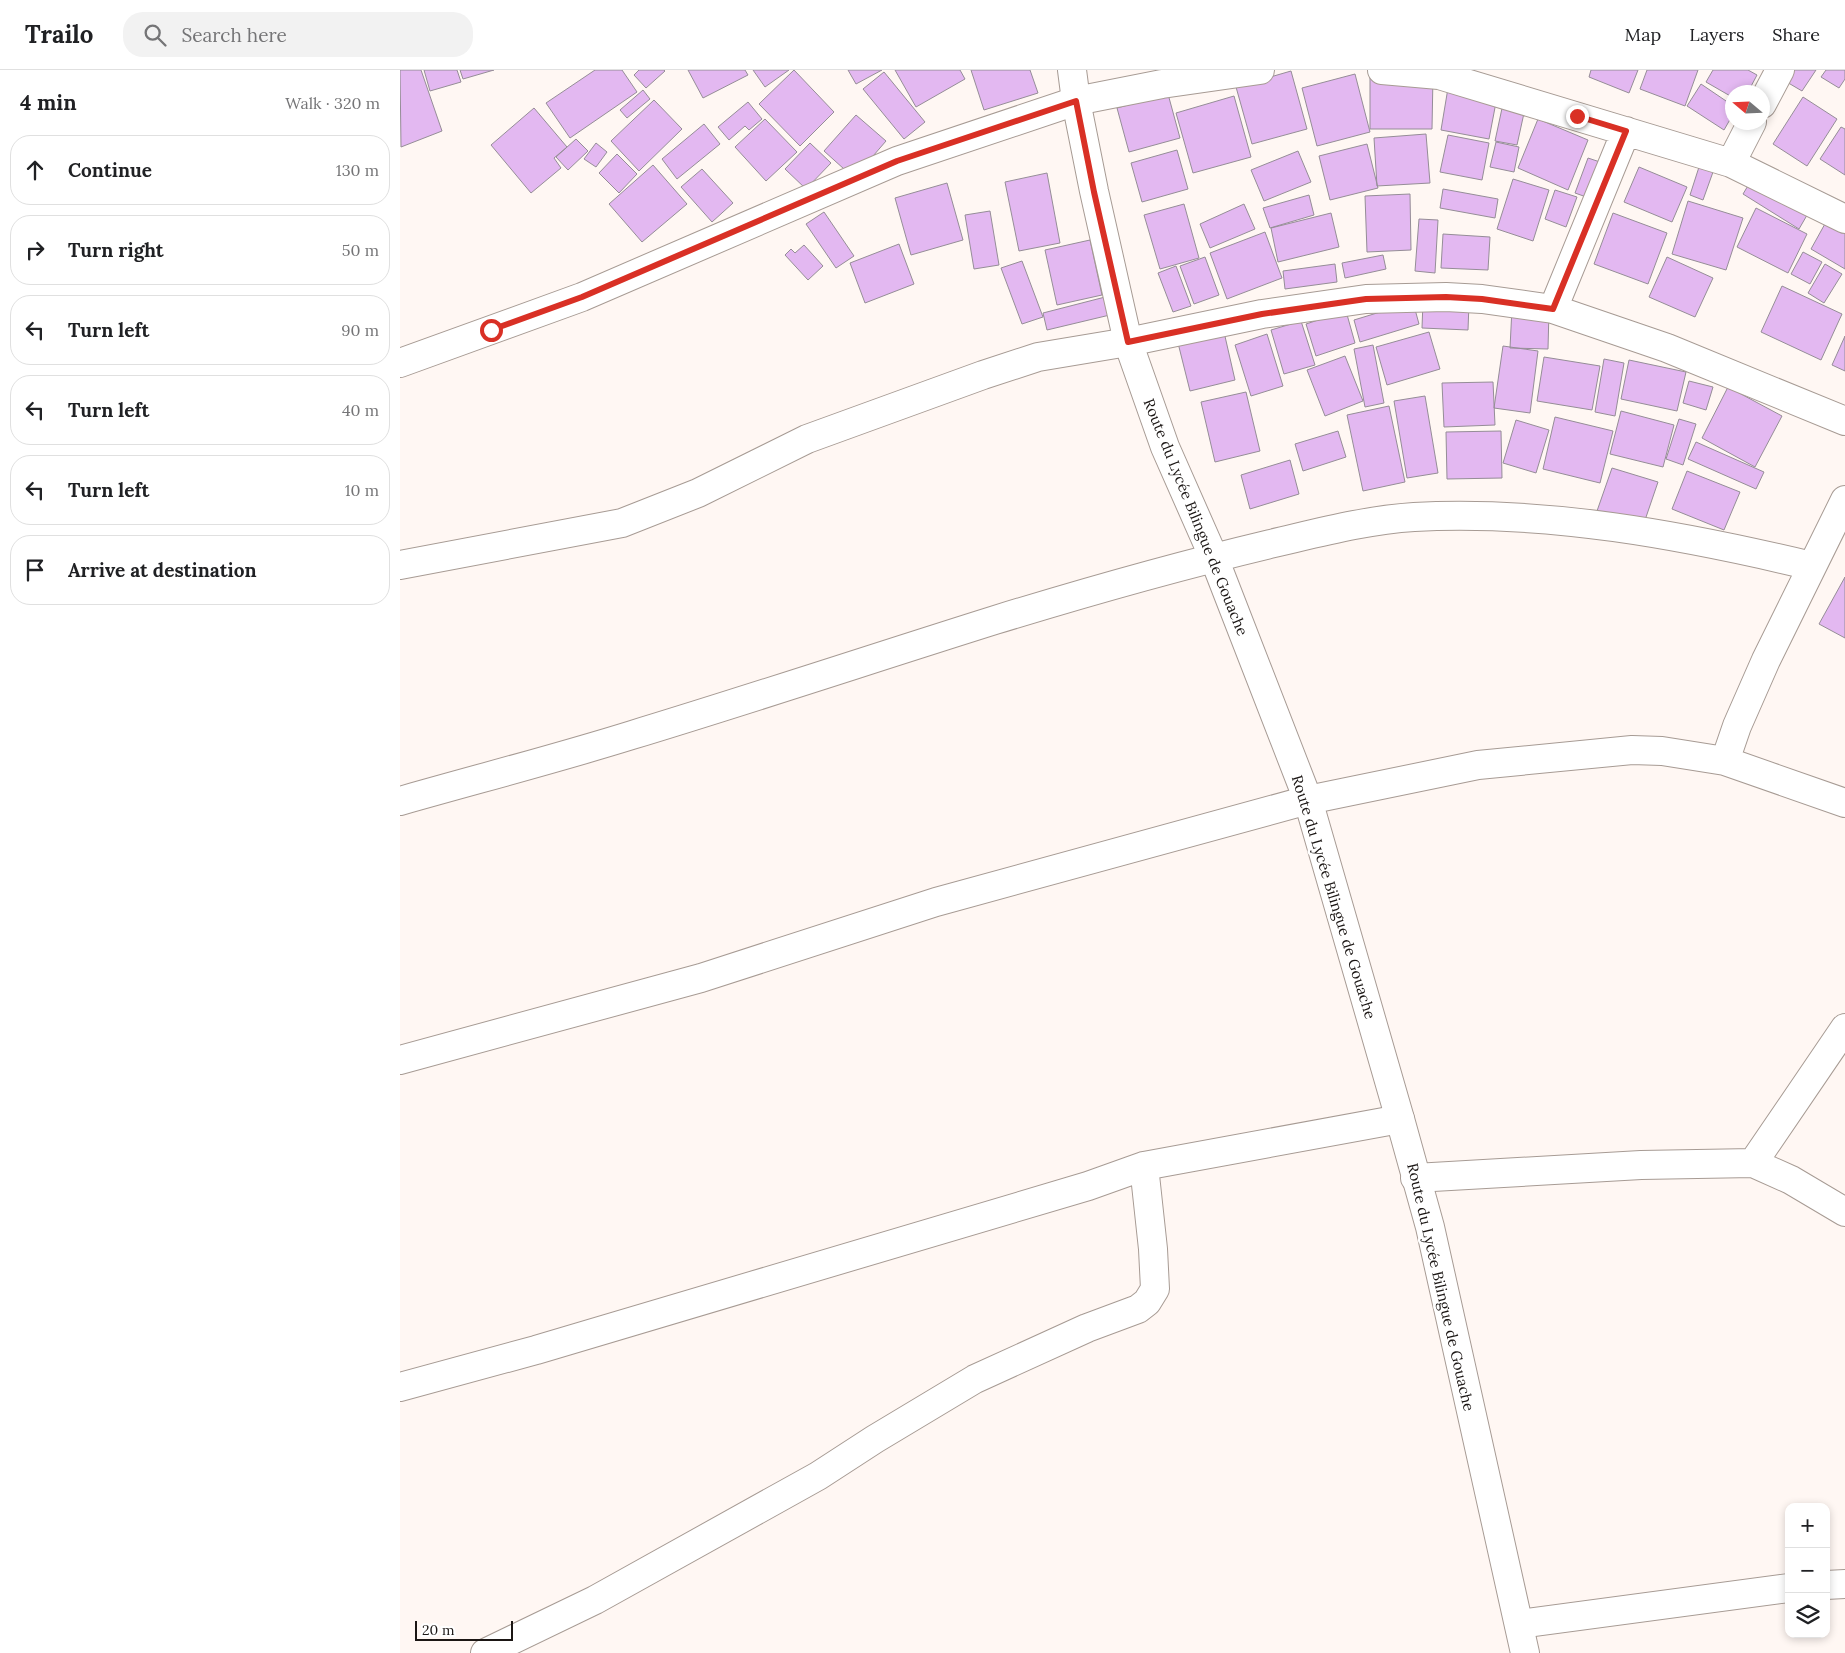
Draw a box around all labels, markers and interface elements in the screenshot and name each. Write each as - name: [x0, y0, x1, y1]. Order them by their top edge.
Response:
- search box: [123, 12, 473, 57]
- text: Trailo: [25, 19, 93, 50]
- icon: search: [141, 21, 169, 49]
- text: Search here: [181, 23, 287, 47]
- text: Map: [1625, 23, 1661, 46]
- text: Layers: [1689, 23, 1744, 46]
- text: Share: [1772, 23, 1820, 46]
- north arrow: [1725, 85, 1770, 130]
- text: 4 min: [20, 89, 77, 116]
- text: Walk · 320 m: [285, 93, 380, 113]
- route end: [1566, 105, 1589, 128]
- icon: ahead: [21, 156, 49, 184]
- text: Continue: [68, 158, 152, 182]
- text: 130 m: [336, 160, 379, 180]
- icon: right: [21, 236, 49, 264]
- text: Turn right: [68, 238, 164, 262]
- text: 50 m: [342, 240, 379, 260]
- icon: left: [21, 316, 49, 344]
- text: Turn left: [68, 318, 149, 342]
- route start: [480, 319, 503, 342]
- text: 90 m: [341, 320, 379, 340]
- icon: left: [21, 396, 49, 424]
- street label: Route du Lycée Bilingue de Gouache: [1140, 396, 1252, 638]
- text: Turn left: [68, 398, 149, 422]
- text: 40 m: [342, 400, 379, 420]
- icon: left: [21, 476, 49, 504]
- text: Turn left: [68, 478, 149, 502]
- text: 10 m: [345, 480, 379, 500]
- icon: arrive: [21, 556, 49, 584]
- text: Arrive at destination: [68, 558, 257, 582]
- street label: Route du Lycée Bilingue de Gouache: [1288, 773, 1380, 1021]
- street label: Route du Lycée Bilingue de Gouache: [1403, 1161, 1479, 1413]
- map controls: [1785, 1503, 1830, 1638]
- button: +: [1785, 1503, 1830, 1548]
- button: −: [1785, 1548, 1830, 1593]
- button: layers: [1785, 1593, 1830, 1638]
- scale bar: [415, 1618, 512, 1641]
- text: 20 m: [422, 1621, 454, 1639]

